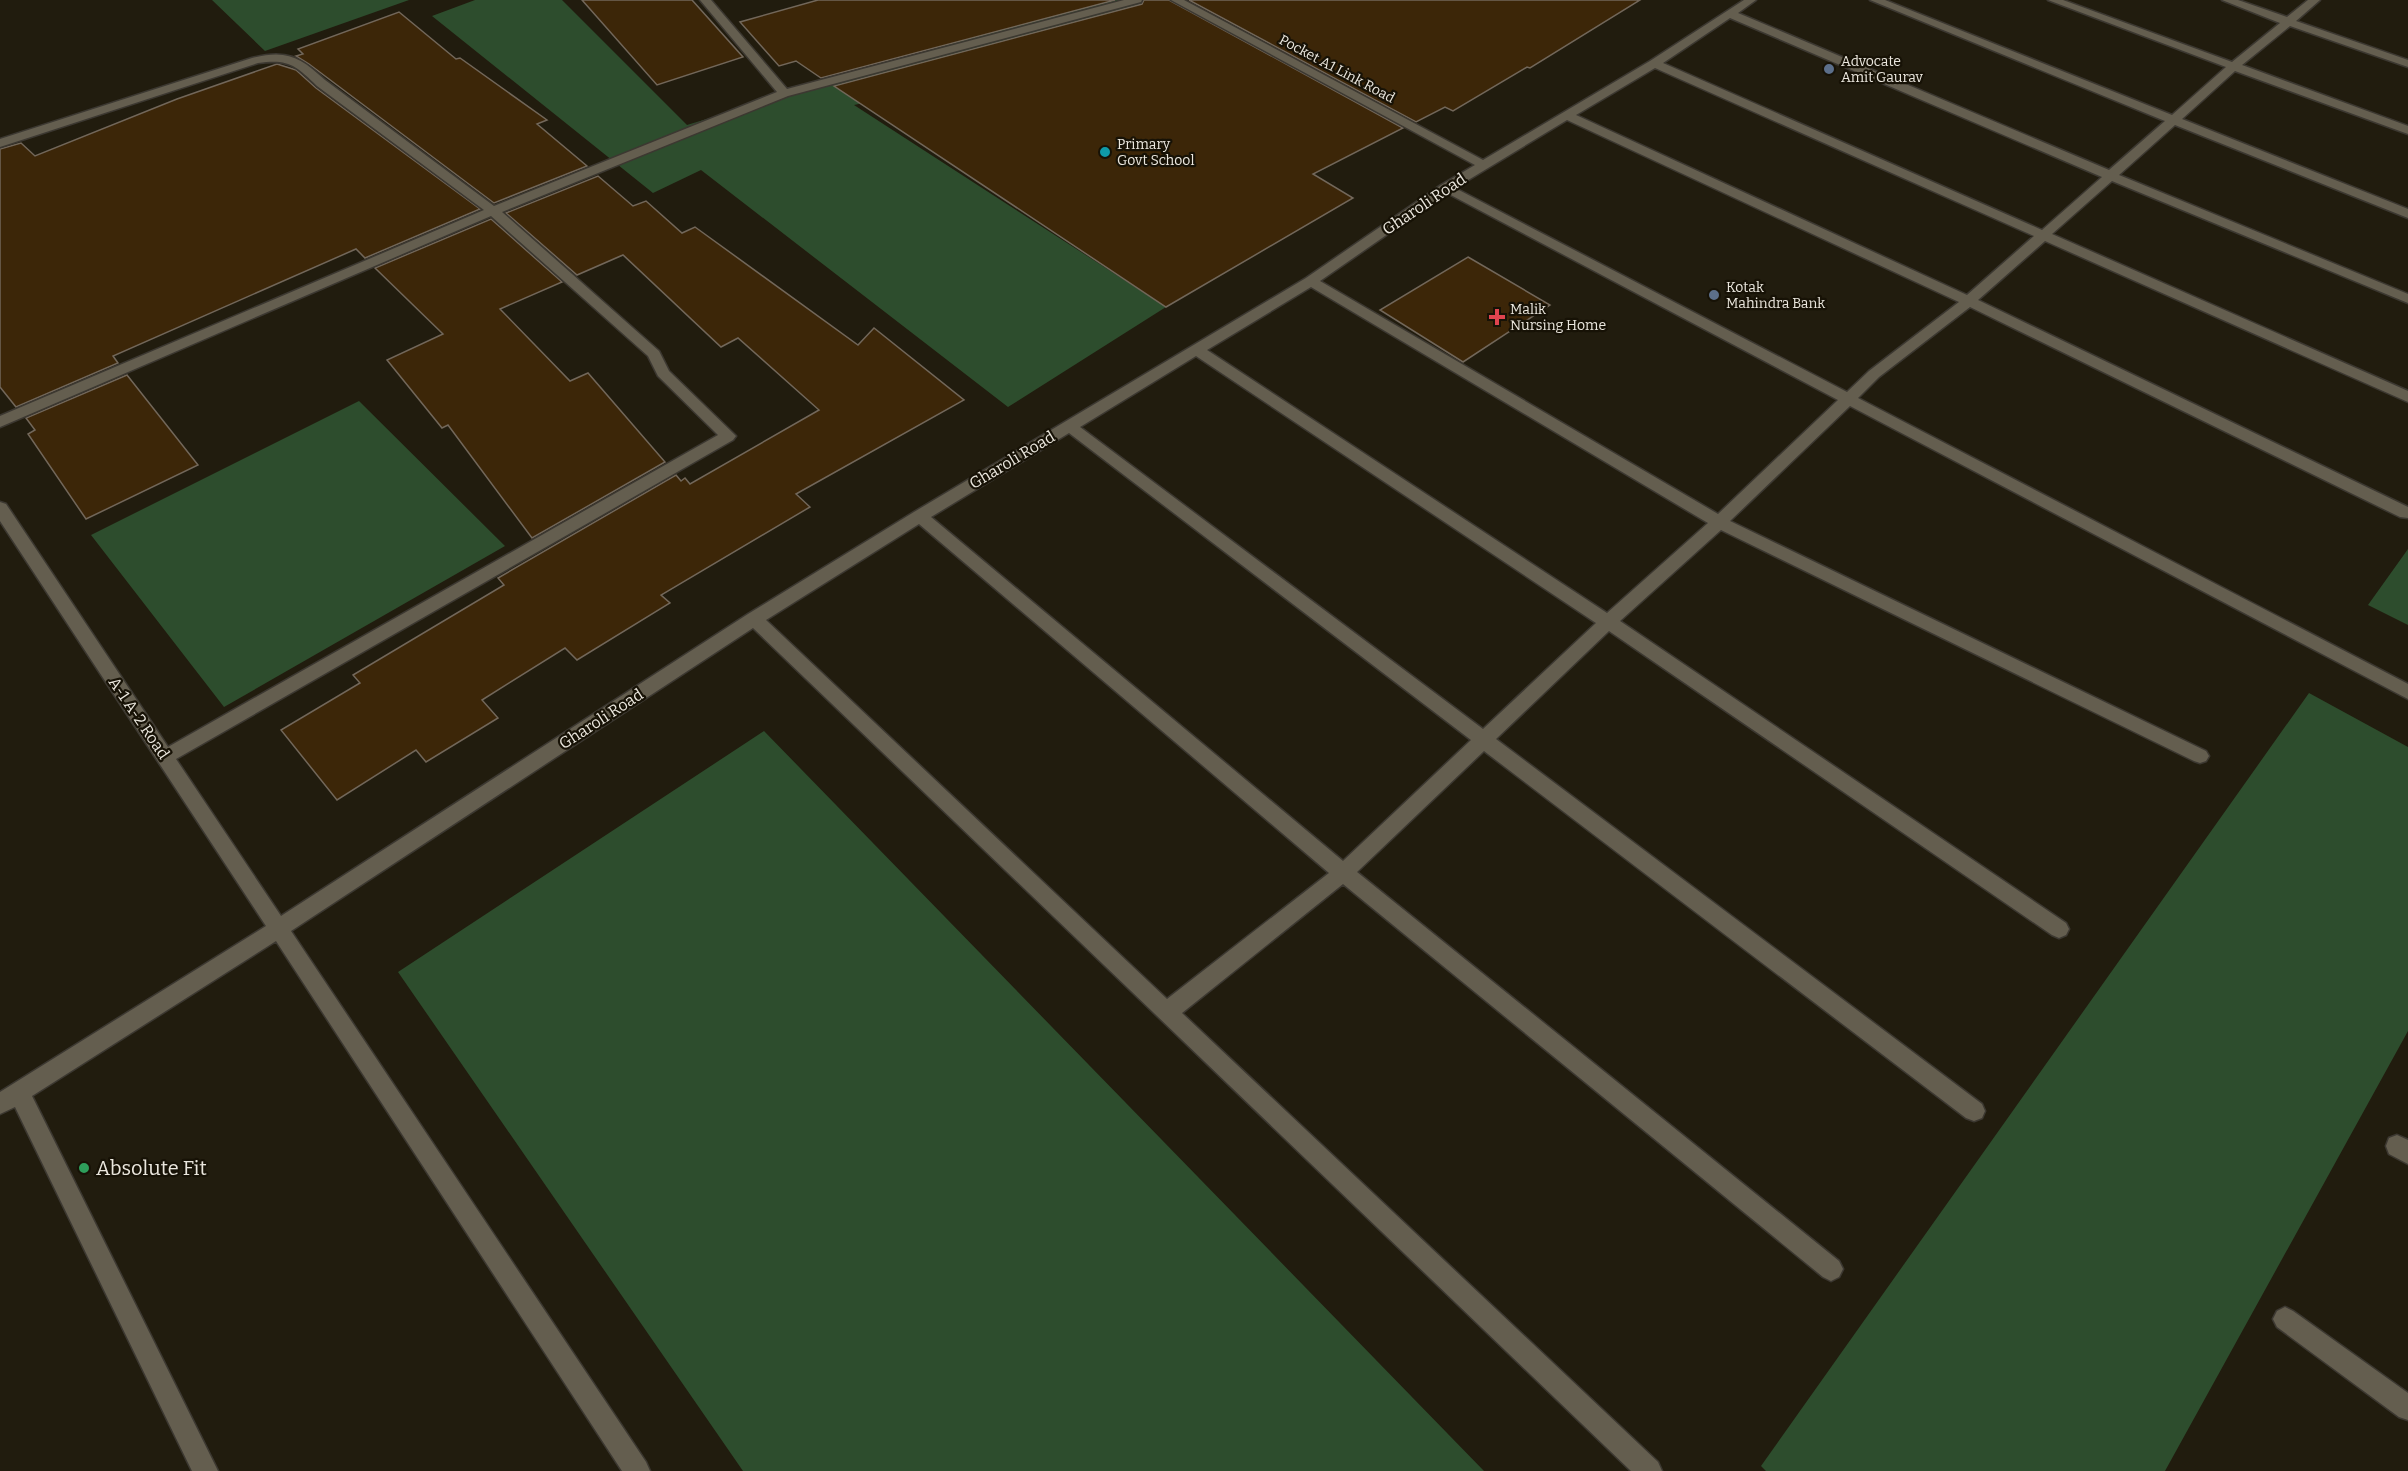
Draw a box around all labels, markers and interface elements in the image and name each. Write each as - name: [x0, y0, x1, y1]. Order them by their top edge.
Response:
- street label: Pocket A1 Link Road: [1276, 31, 1398, 107]
- place label: Advocate Amit Gaurav: [1841, 53, 1924, 86]
- marker: Advocate Amit Gaurav: [1822, 62, 1836, 76]
- place label: Primary Govt School: [1117, 136, 1194, 169]
- marker: Primary Govt School: [1098, 145, 1112, 159]
- street label: Gharoli Road: [1379, 169, 1470, 239]
- place label: Kotak Mahindra Bank: [1726, 279, 1825, 312]
- marker: Kotak Mahindra Bank: [1707, 288, 1721, 302]
- place label: Malik Nursing Home: [1510, 301, 1606, 334]
- marker: Malik Nursing Home: [1488, 308, 1506, 326]
- street label: Gharoli Road: [966, 427, 1059, 493]
- street label: A-1 A-2 Road: [105, 673, 174, 763]
- street label: Gharoli Road: [555, 685, 647, 753]
- place label: Absolute Fit: [96, 1156, 207, 1180]
- marker: Absolute Fit: [77, 1161, 91, 1175]

